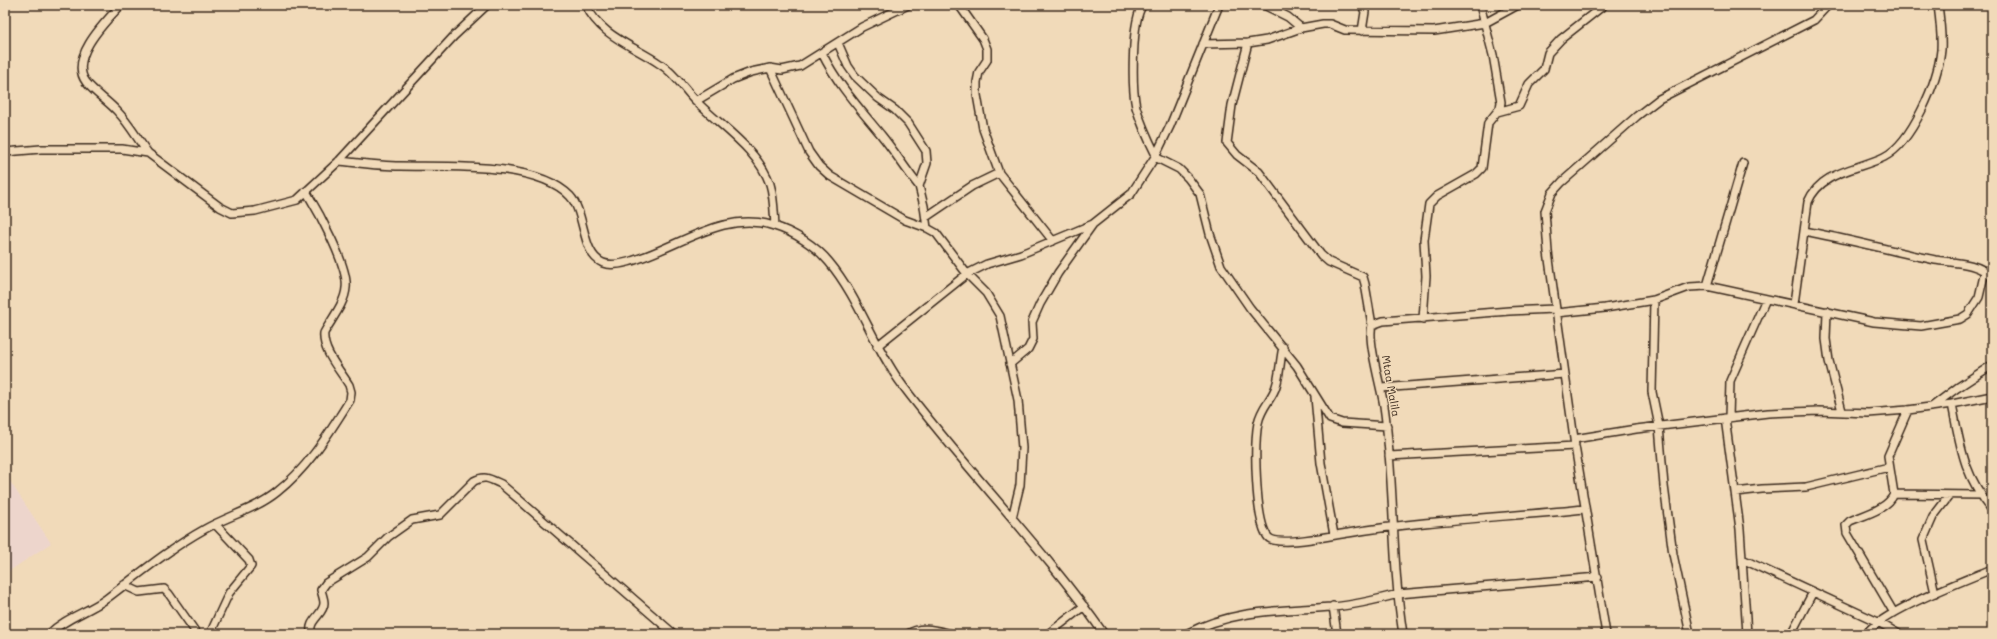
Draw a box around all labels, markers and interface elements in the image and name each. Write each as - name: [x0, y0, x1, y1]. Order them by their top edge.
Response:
- street label: Mtaa Malila: [1379, 354, 1404, 418]

